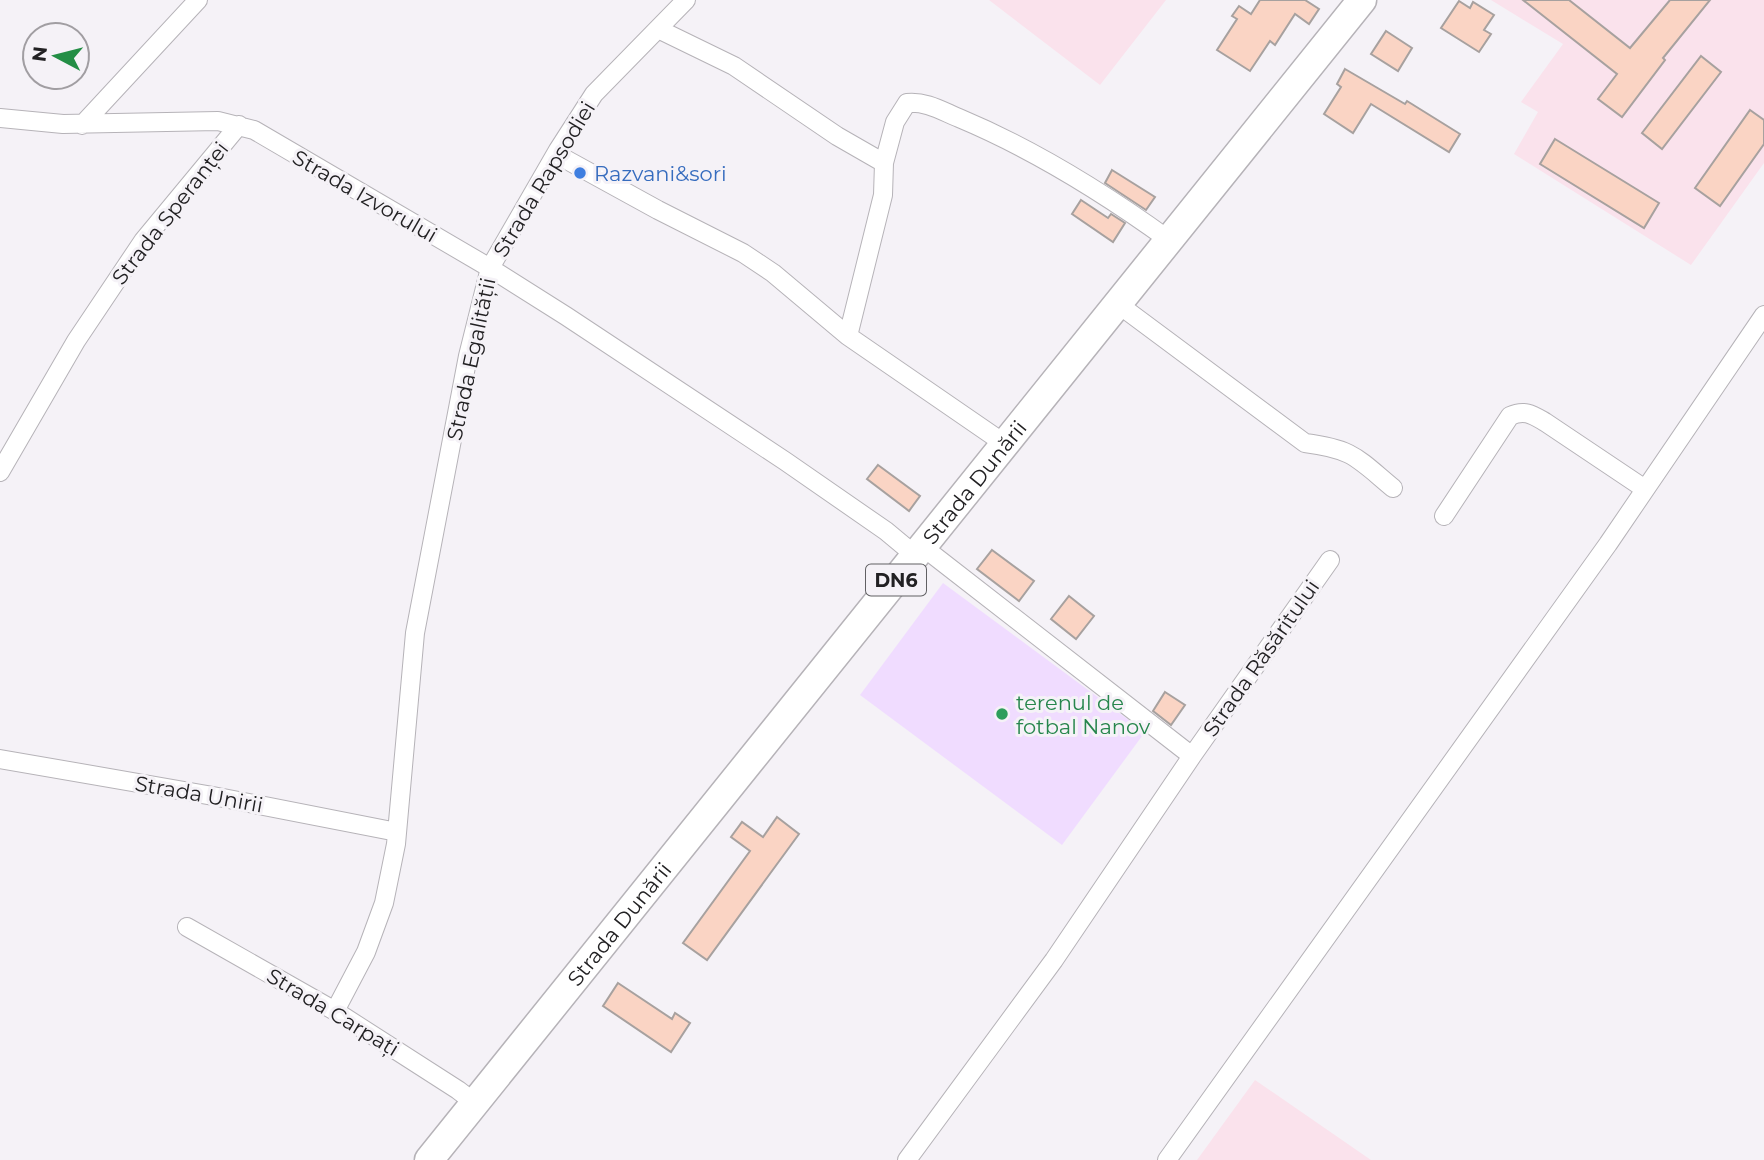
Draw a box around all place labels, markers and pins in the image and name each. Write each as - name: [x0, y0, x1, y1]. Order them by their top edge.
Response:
- place label: Razvani&sori: [594, 161, 727, 186]
- marker: Razvani&sori: [572, 165, 588, 181]
- place label: terenul de fotbal Nanov: [1016, 690, 1151, 739]
- marker: terenul de fotbal Nanov: [994, 706, 1010, 722]

